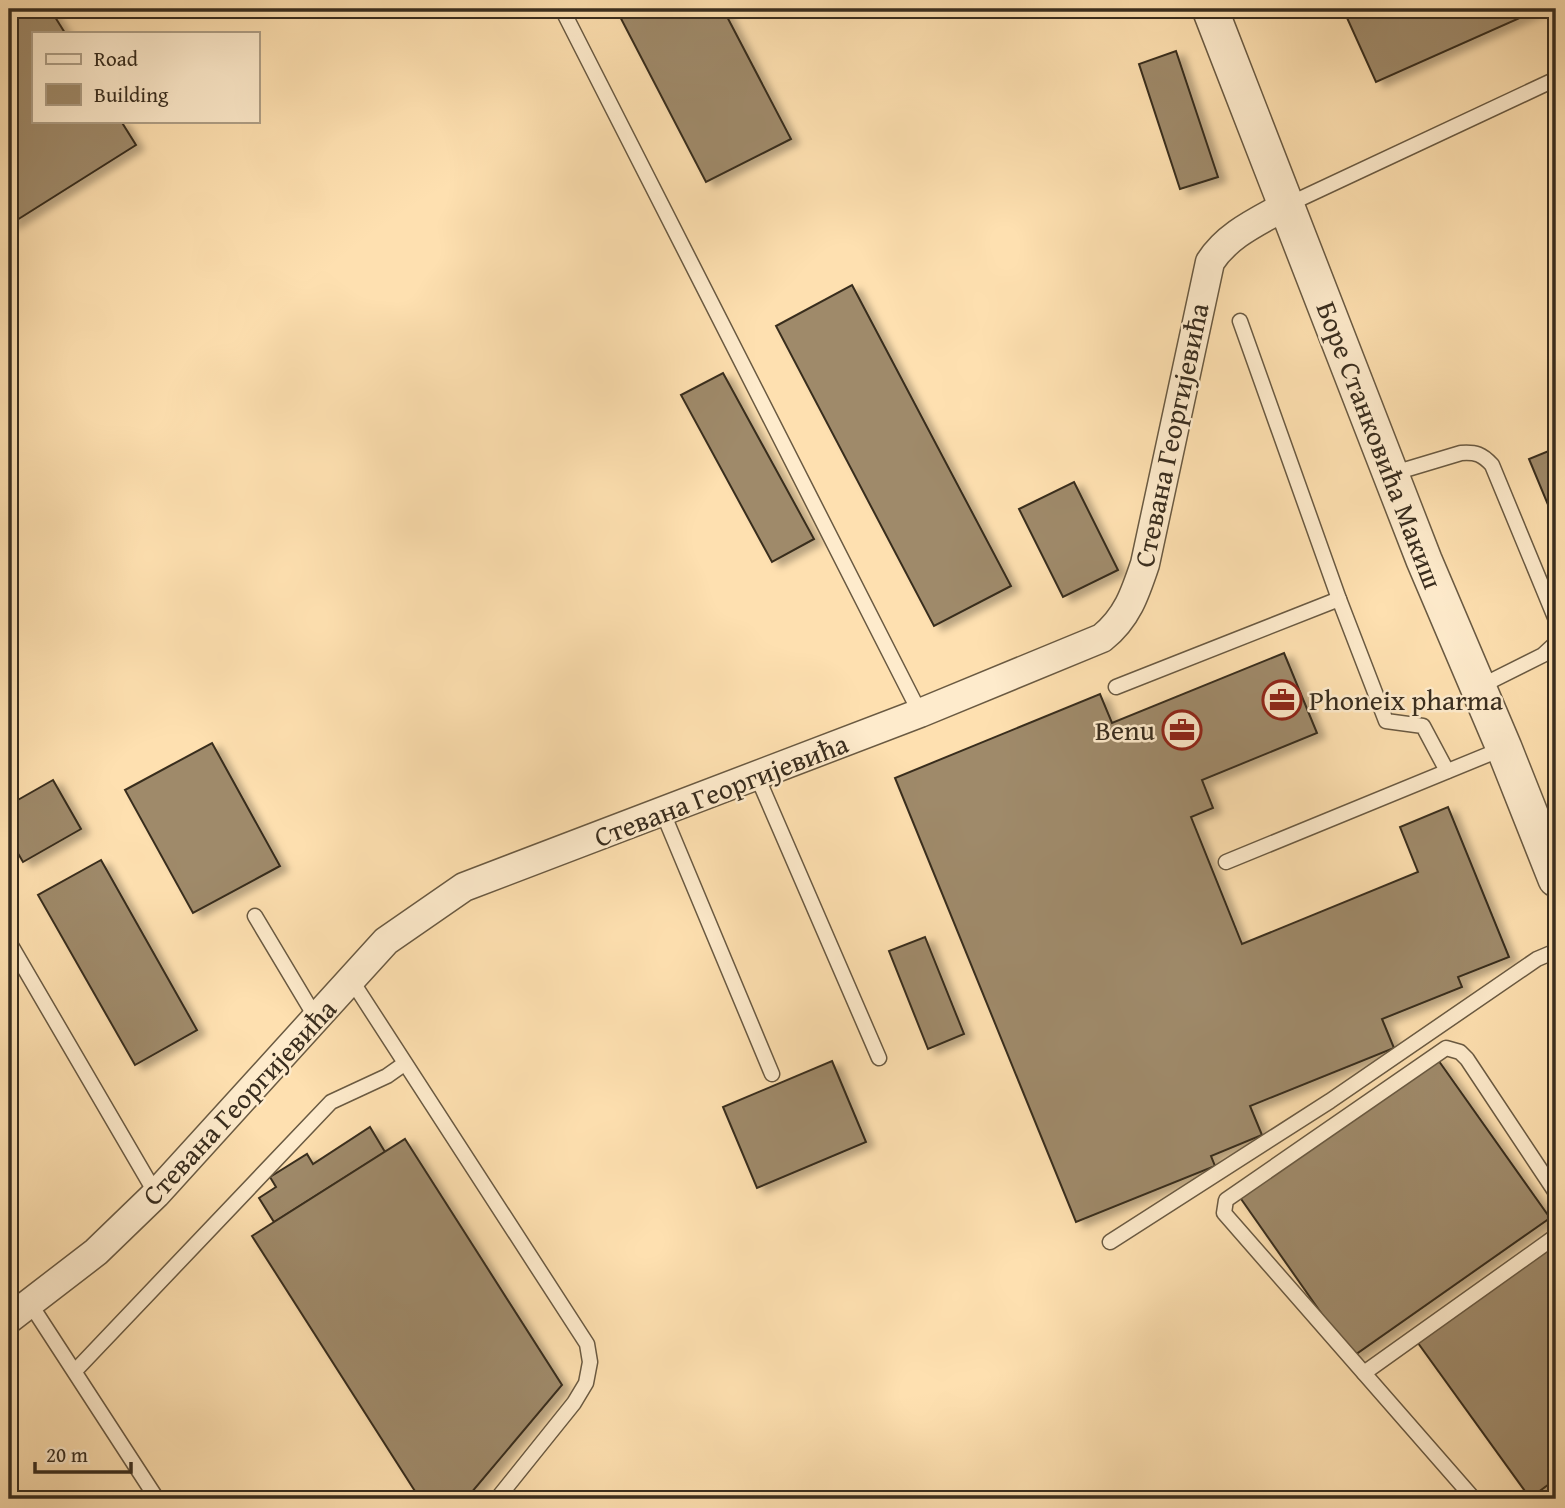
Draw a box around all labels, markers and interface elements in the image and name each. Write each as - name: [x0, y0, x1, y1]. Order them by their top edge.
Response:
- legend: [32, 32, 259, 122]
- text: Road: [94, 43, 139, 74]
- text: Building: [94, 79, 169, 110]
- street label: Боре Станковића Макиш: [1307, 295, 1454, 595]
- street label: Стевана Георгијевића: [1122, 298, 1219, 571]
- office icon: Phoneix pharma: [1261, 679, 1303, 721]
- place label: Phoneix pharma: [1309, 679, 1504, 720]
- place label: Benu: [1095, 709, 1155, 750]
- office icon: Benu: [1161, 709, 1203, 751]
- street label: Стевана Георгијевића: [588, 722, 854, 857]
- street label: Стевана Георгијевића: [132, 989, 346, 1214]
- scale bar: [35, 1431, 131, 1475]
- text: 20 m: [46, 1439, 88, 1470]

